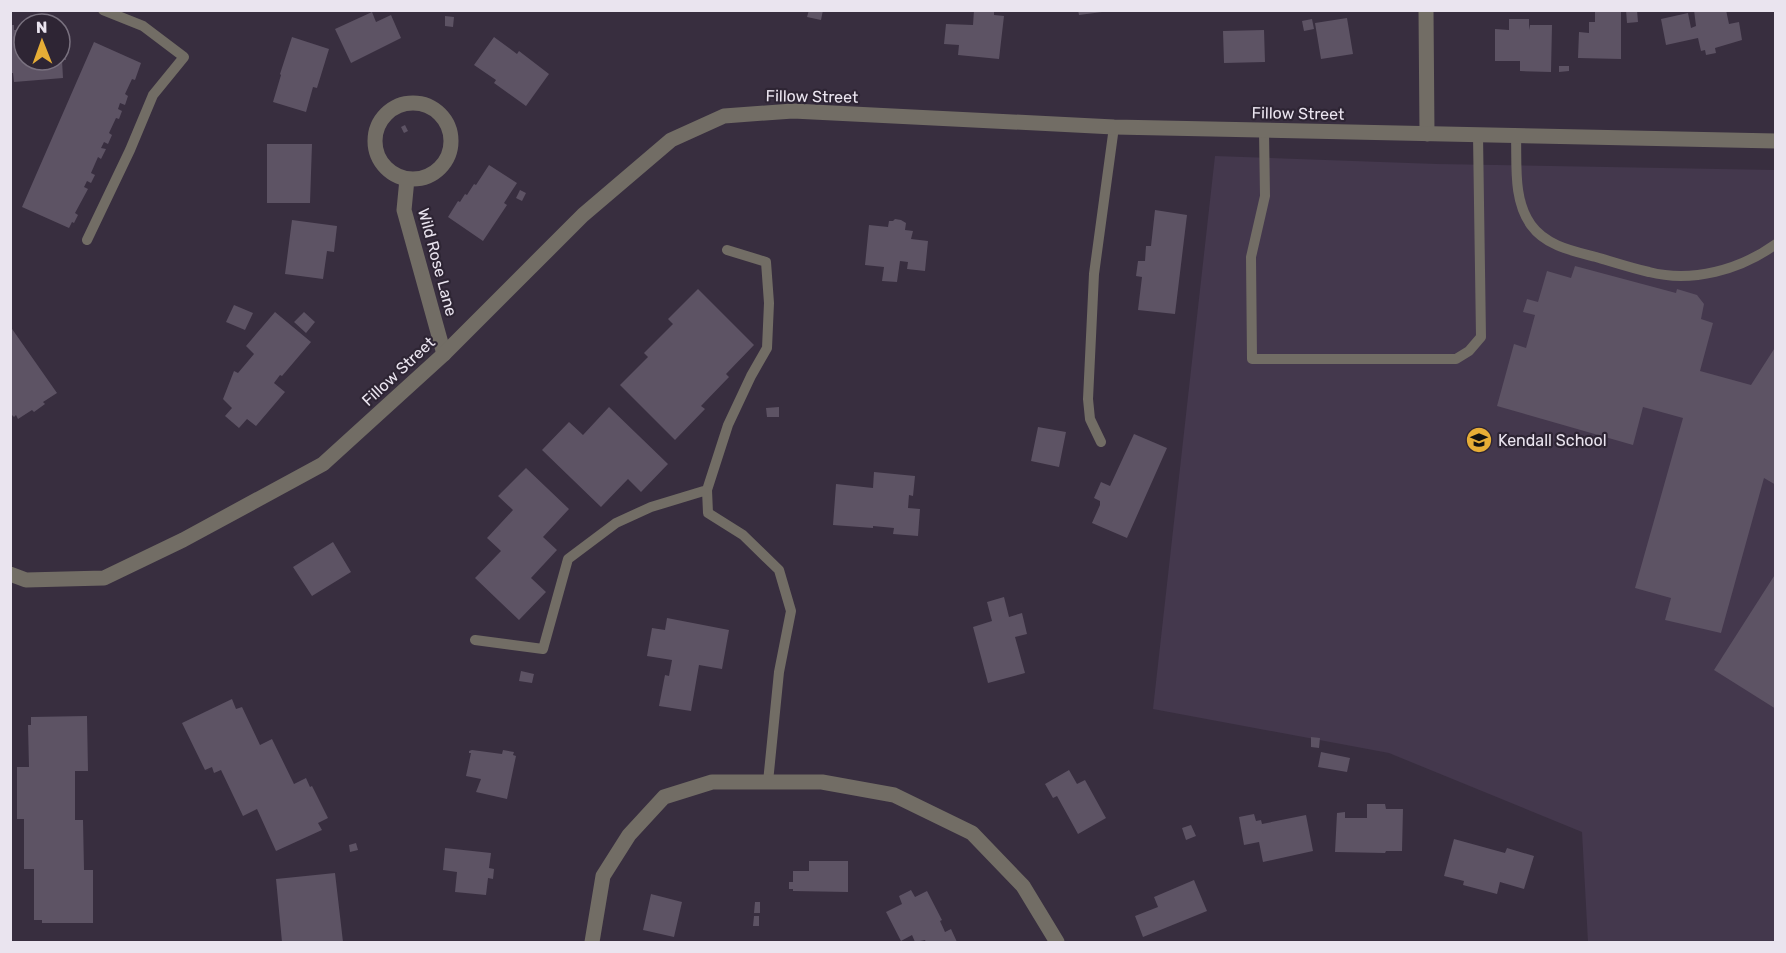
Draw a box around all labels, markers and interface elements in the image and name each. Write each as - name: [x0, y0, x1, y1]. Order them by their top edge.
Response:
- north arrow: [12, 12, 72, 72]
- text: N: [36, 18, 48, 37]
- street label: Fillow Street: [766, 86, 858, 107]
- street label: Fillow Street: [1252, 103, 1344, 124]
- street label: Wild Rose Lane: [414, 206, 461, 318]
- street label: Fillow Street: [358, 333, 439, 410]
- school or university icon: Kendall School: [1464, 425, 1494, 455]
- place label: Kendall School: [1498, 431, 1607, 450]

